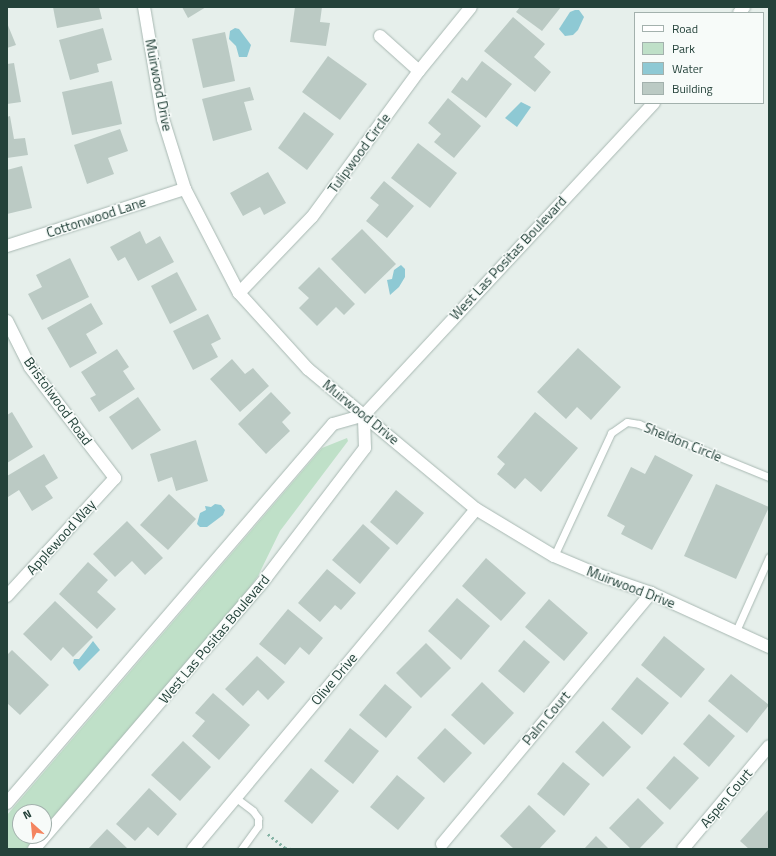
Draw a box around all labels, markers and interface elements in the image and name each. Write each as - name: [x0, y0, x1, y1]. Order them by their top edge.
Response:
- legend: [634, 12, 764, 104]
- text: Road: [672, 19, 698, 38]
- street label: Muirwood Drive: [142, 37, 176, 133]
- text: Park: [672, 39, 695, 58]
- text: Water: [672, 59, 703, 78]
- text: Building: [672, 79, 713, 98]
- street label: Tulipwood Circle: [324, 110, 394, 196]
- street label: Cottonwood Lane: [44, 193, 148, 241]
- street label: West Las Positas Boulevard: [446, 193, 570, 323]
- street label: Bristolwood Road: [20, 354, 96, 448]
- street label: Muirwood Drive: [319, 376, 403, 448]
- street label: Sheldon Circle: [642, 419, 724, 465]
- street label: Applewood Way: [23, 496, 99, 578]
- street label: Muirwood Drive: [584, 562, 678, 612]
- street label: West Las Positas Boulevard: [155, 571, 273, 707]
- street label: Olive Drive: [307, 650, 361, 708]
- street label: Palm Court: [519, 688, 573, 748]
- street label: Aspen Court: [696, 765, 756, 831]
- north arrow: [12, 804, 52, 844]
- text: N: [20, 805, 34, 823]

